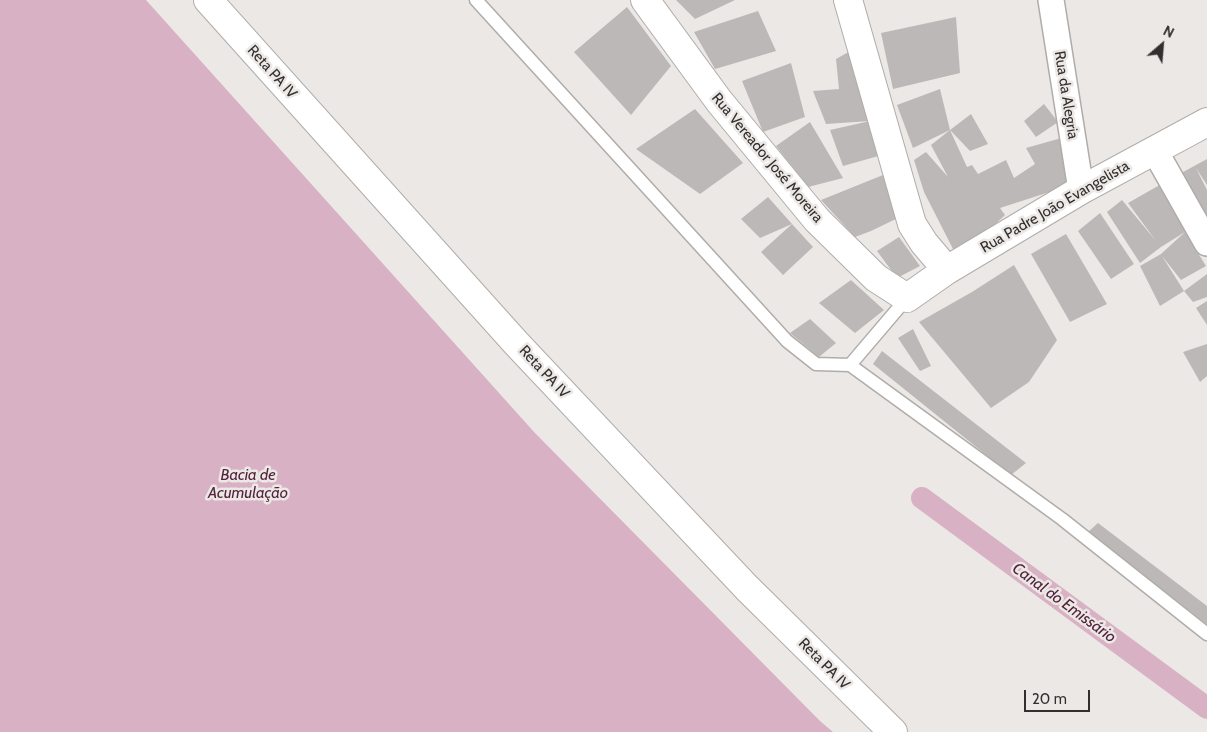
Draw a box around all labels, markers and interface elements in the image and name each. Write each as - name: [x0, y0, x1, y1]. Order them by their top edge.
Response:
- north arrow: [1137, 20, 1187, 70]
- text: N: [1160, 21, 1177, 42]
- street label: Reta PA IV: [243, 42, 301, 102]
- street label: Rua da Alegria: [1050, 50, 1082, 140]
- street label: Rua Vereador José Moreira: [707, 89, 827, 227]
- street label: Rua Padre João Evangelista: [977, 157, 1133, 257]
- street label: Reta PA IV: [515, 342, 573, 402]
- water label: Bacia de Acumulação: [208, 465, 288, 503]
- water label: Canal do Emissário: [1008, 559, 1120, 647]
- street label: Reta PA IV: [794, 634, 854, 694]
- scale bar: [1027, 680, 1093, 712]
- text: 20 m: [1032, 690, 1067, 708]

